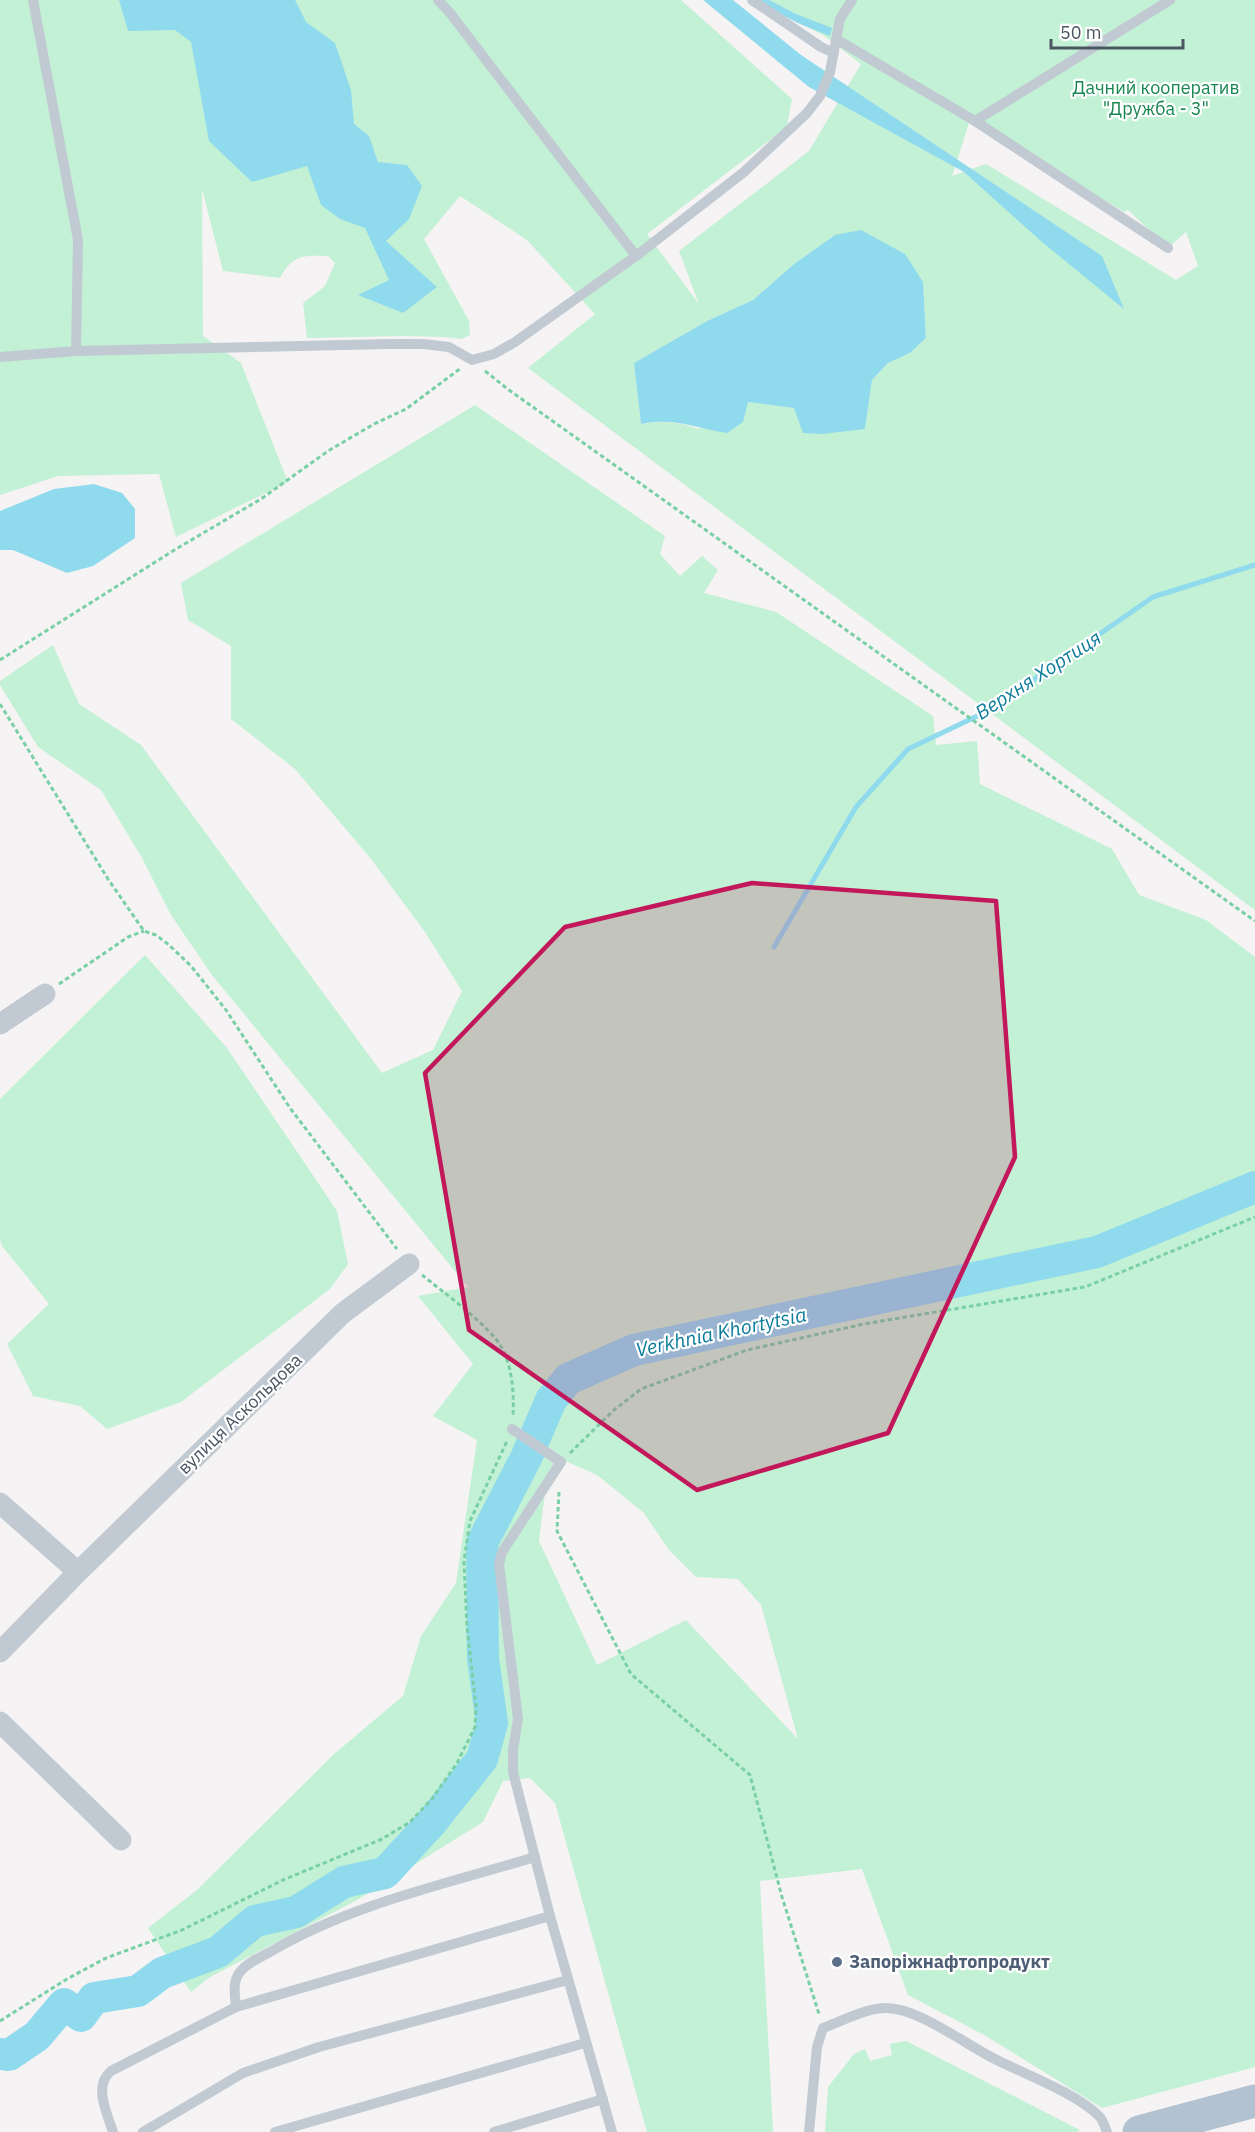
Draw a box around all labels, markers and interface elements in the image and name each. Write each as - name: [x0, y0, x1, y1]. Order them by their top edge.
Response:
- scale bar: [1051, 12, 1183, 50]
- text: 50 m: [1060, 21, 1102, 44]
- park label: Дачний кооператив "Дружба - 3": [1073, 76, 1239, 120]
- water label: Верхня Хортиця: [970, 624, 1106, 725]
- water label: Verkhnia Khortytsia: [633, 1300, 809, 1363]
- street label: вулиця Аскольдова: [173, 1348, 307, 1479]
- place label: Запоріжнафтопродукт: [849, 1950, 1050, 1973]
- marker: Запоріжнафтопродукт: [830, 1955, 844, 1969]

